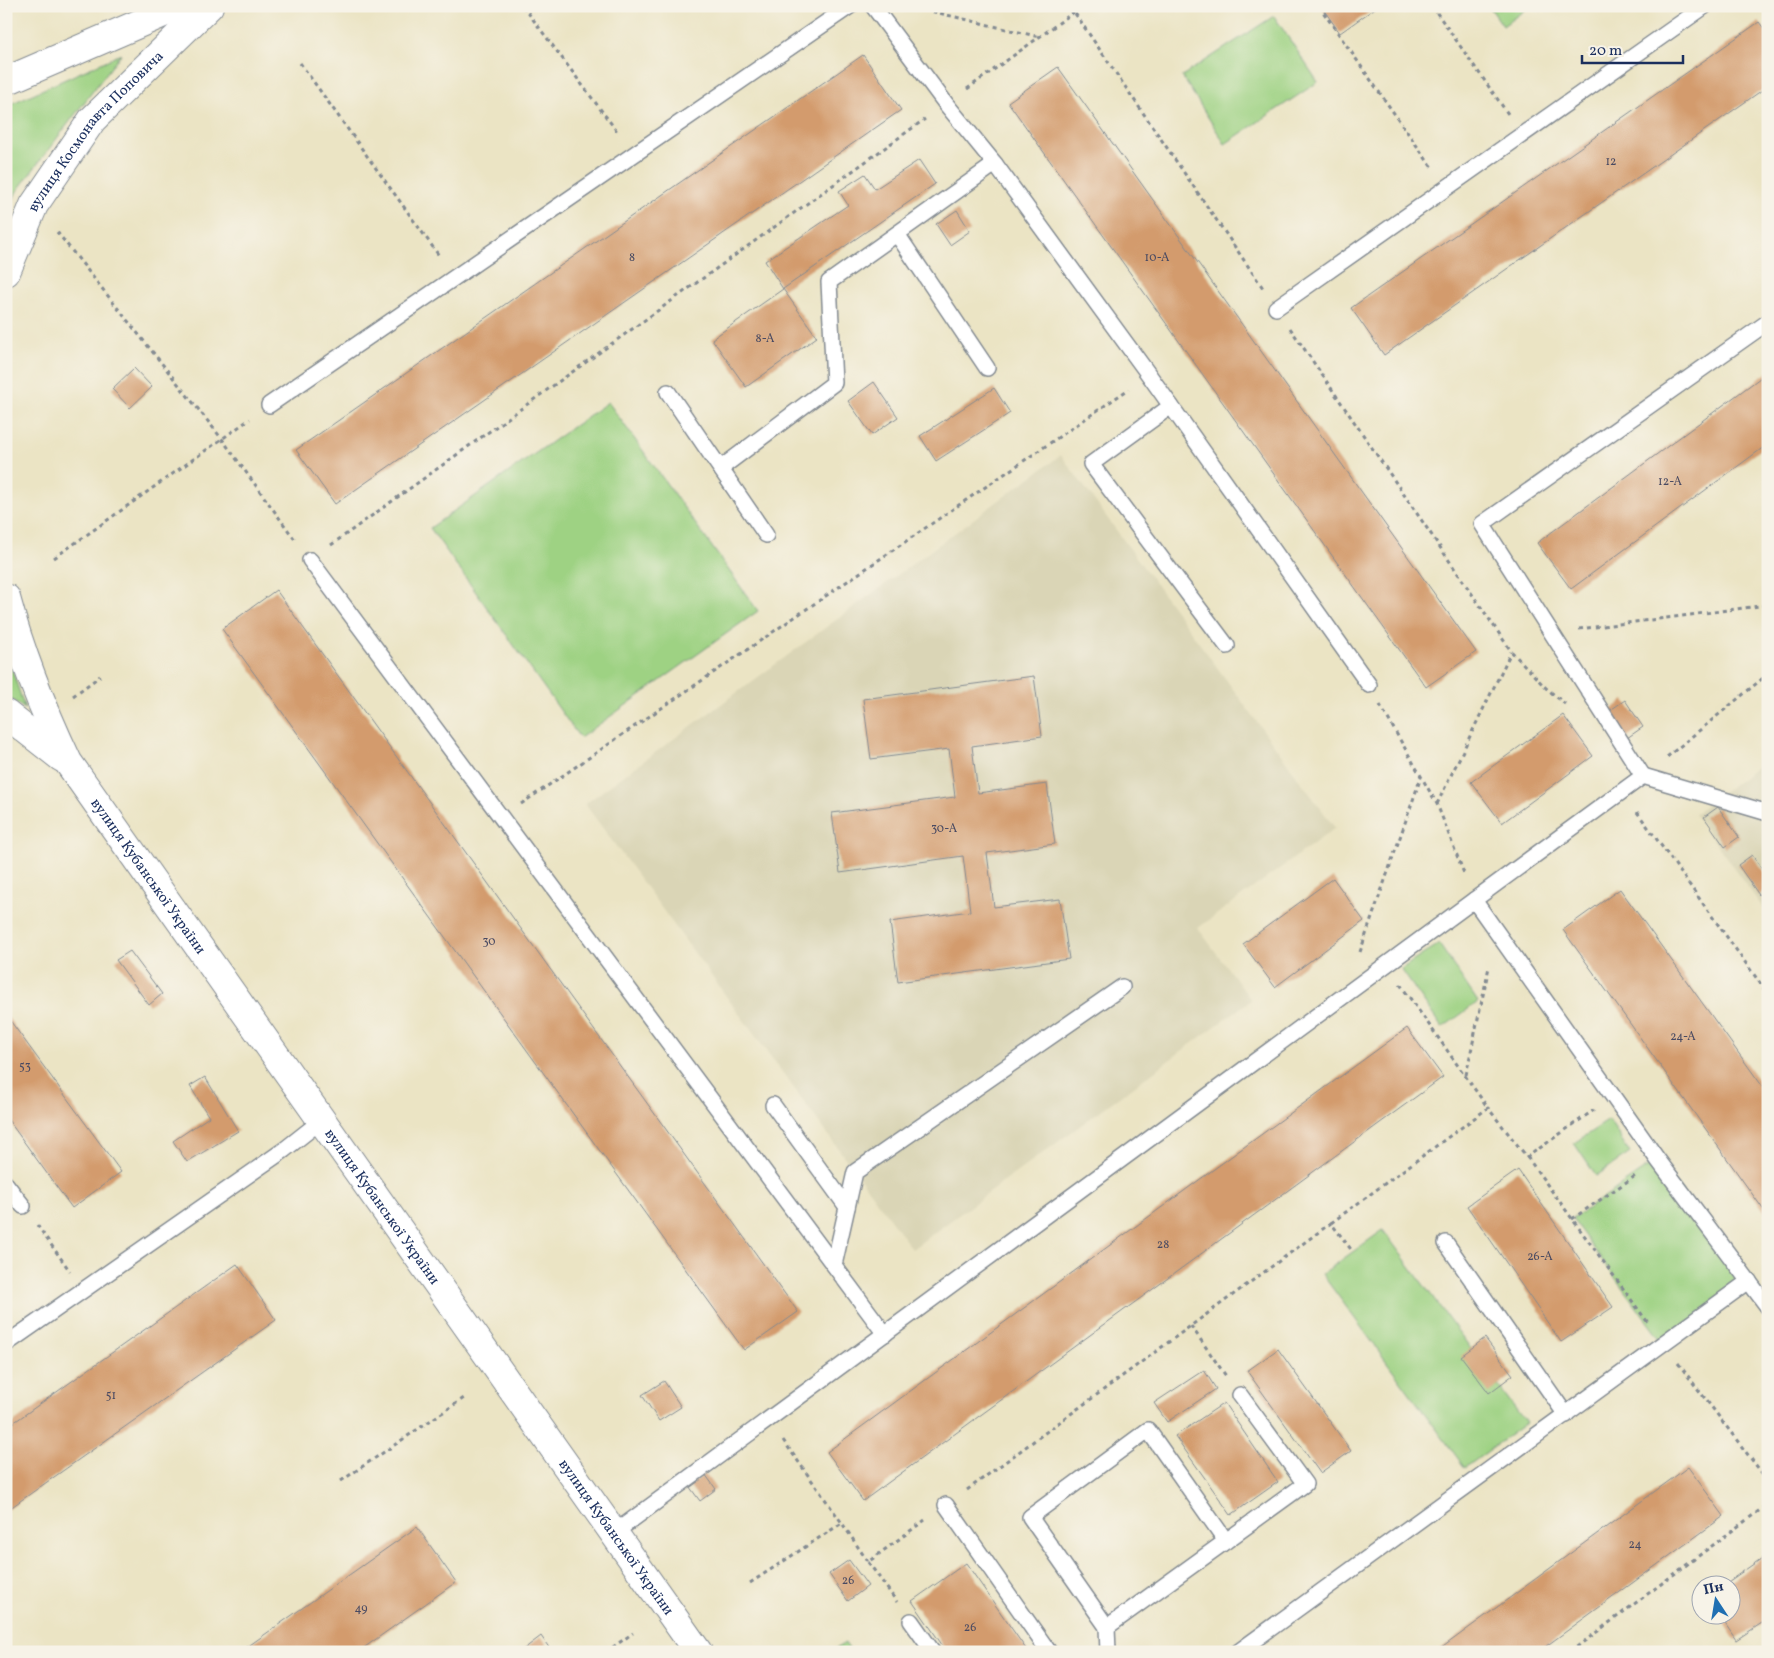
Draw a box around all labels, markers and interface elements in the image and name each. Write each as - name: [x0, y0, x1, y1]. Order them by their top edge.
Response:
- scale bar: [1582, 32, 1683, 64]
- text: 20 m: [1589, 41, 1622, 62]
- street label: вулиця Космонавта Поповича: [23, 47, 169, 215]
- house number: 12: [1605, 154, 1617, 170]
- house number: 8: [629, 250, 635, 266]
- house number: 10-А: [1145, 250, 1170, 266]
- house number: 8-А: [756, 331, 775, 347]
- house number: 12-А: [1658, 474, 1682, 490]
- street label: вулиця Кубанської України: [85, 794, 210, 959]
- house number: 30-А: [931, 821, 958, 837]
- house number: 30: [482, 934, 496, 950]
- house number: 24-А: [1670, 1029, 1696, 1045]
- house number: 53: [19, 1059, 31, 1075]
- street label: вулиця Кубанської України: [319, 1125, 444, 1290]
- house number: 28: [1157, 1237, 1169, 1253]
- house number: 26-А: [1527, 1249, 1553, 1265]
- house number: 51: [106, 1388, 116, 1404]
- street label: вулиця Кубанської України: [553, 1455, 678, 1620]
- house number: 24: [1628, 1537, 1642, 1553]
- house number: 26: [842, 1573, 854, 1589]
- north arrow: [1692, 1576, 1742, 1626]
- text: Пн: [1702, 1577, 1725, 1600]
- house number: 49: [354, 1601, 368, 1617]
- house number: 26: [964, 1620, 976, 1636]

